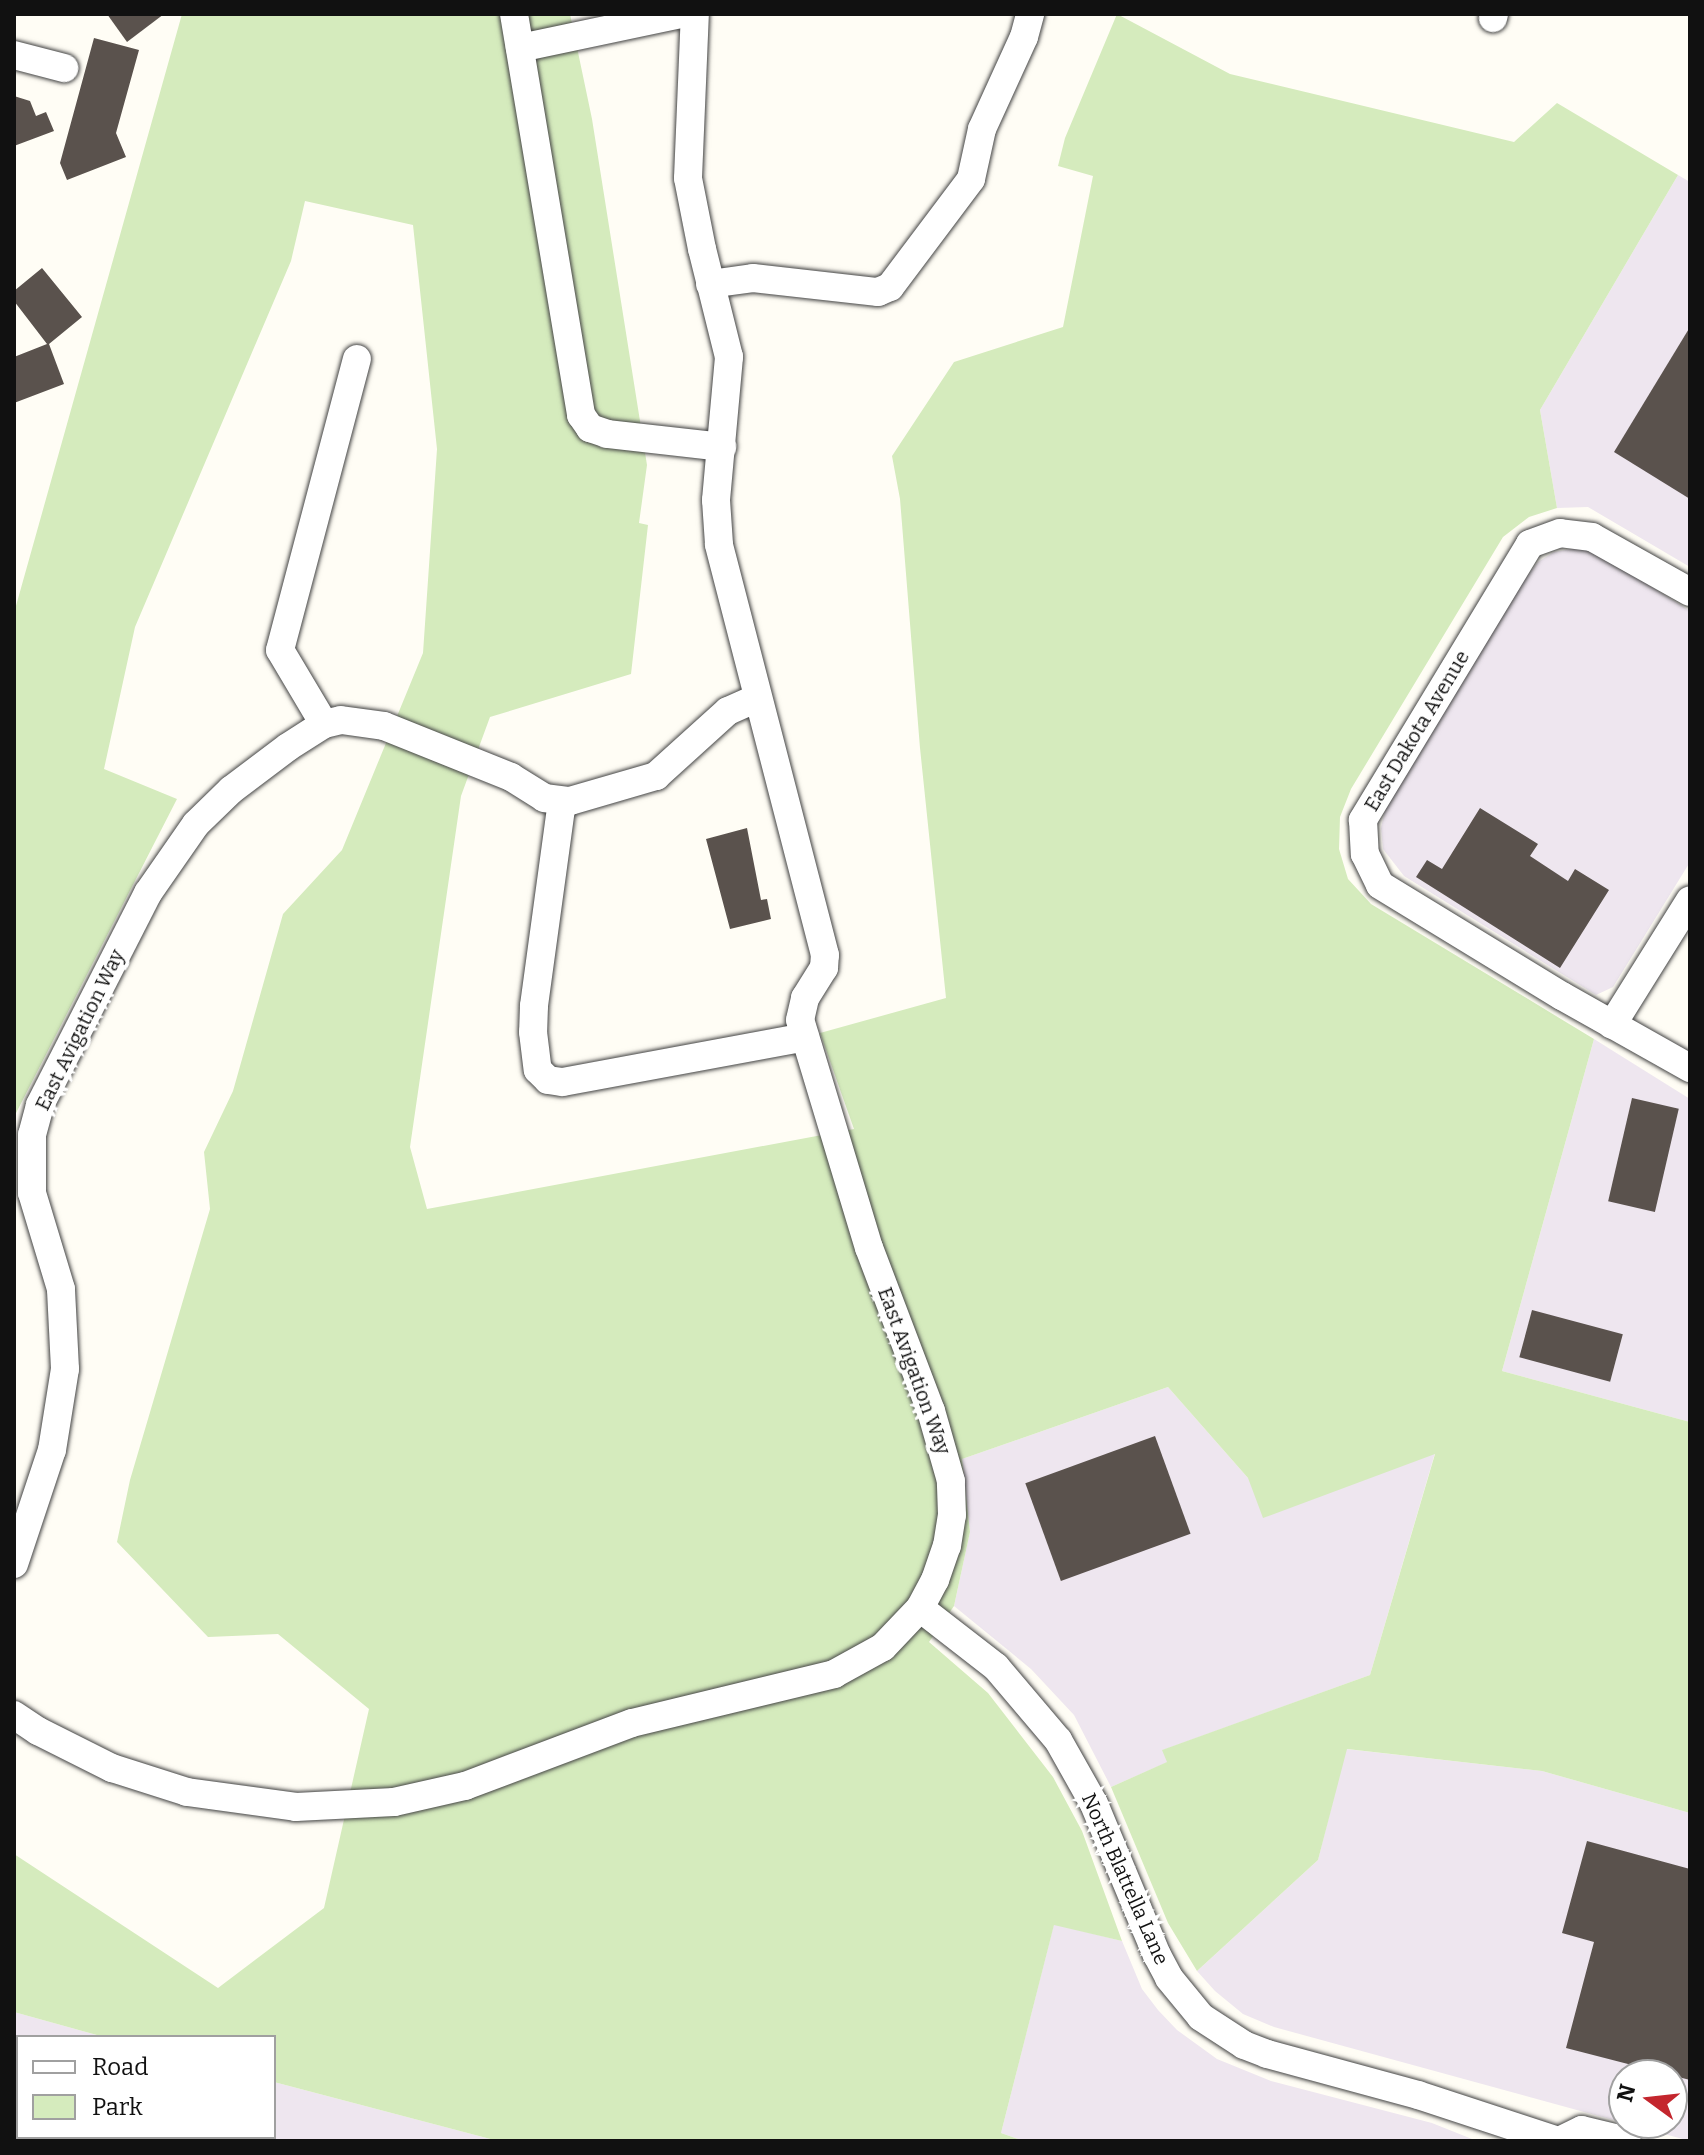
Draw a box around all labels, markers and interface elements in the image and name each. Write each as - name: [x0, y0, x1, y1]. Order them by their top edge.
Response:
- street label: East Dakota Avenue: [1360, 646, 1474, 816]
- street label: East Avigation Way: [31, 945, 129, 1115]
- street label: East Avigation Way: [873, 1284, 955, 1458]
- street label: North Blattella Lane: [1076, 1790, 1174, 1968]
- legend: [16, 2035, 276, 2139]
- text: Road: [92, 2053, 148, 2081]
- north arrow: [1608, 2059, 1688, 2139]
- text: N: [1611, 2081, 1642, 2105]
- text: Park: [92, 2093, 143, 2121]

